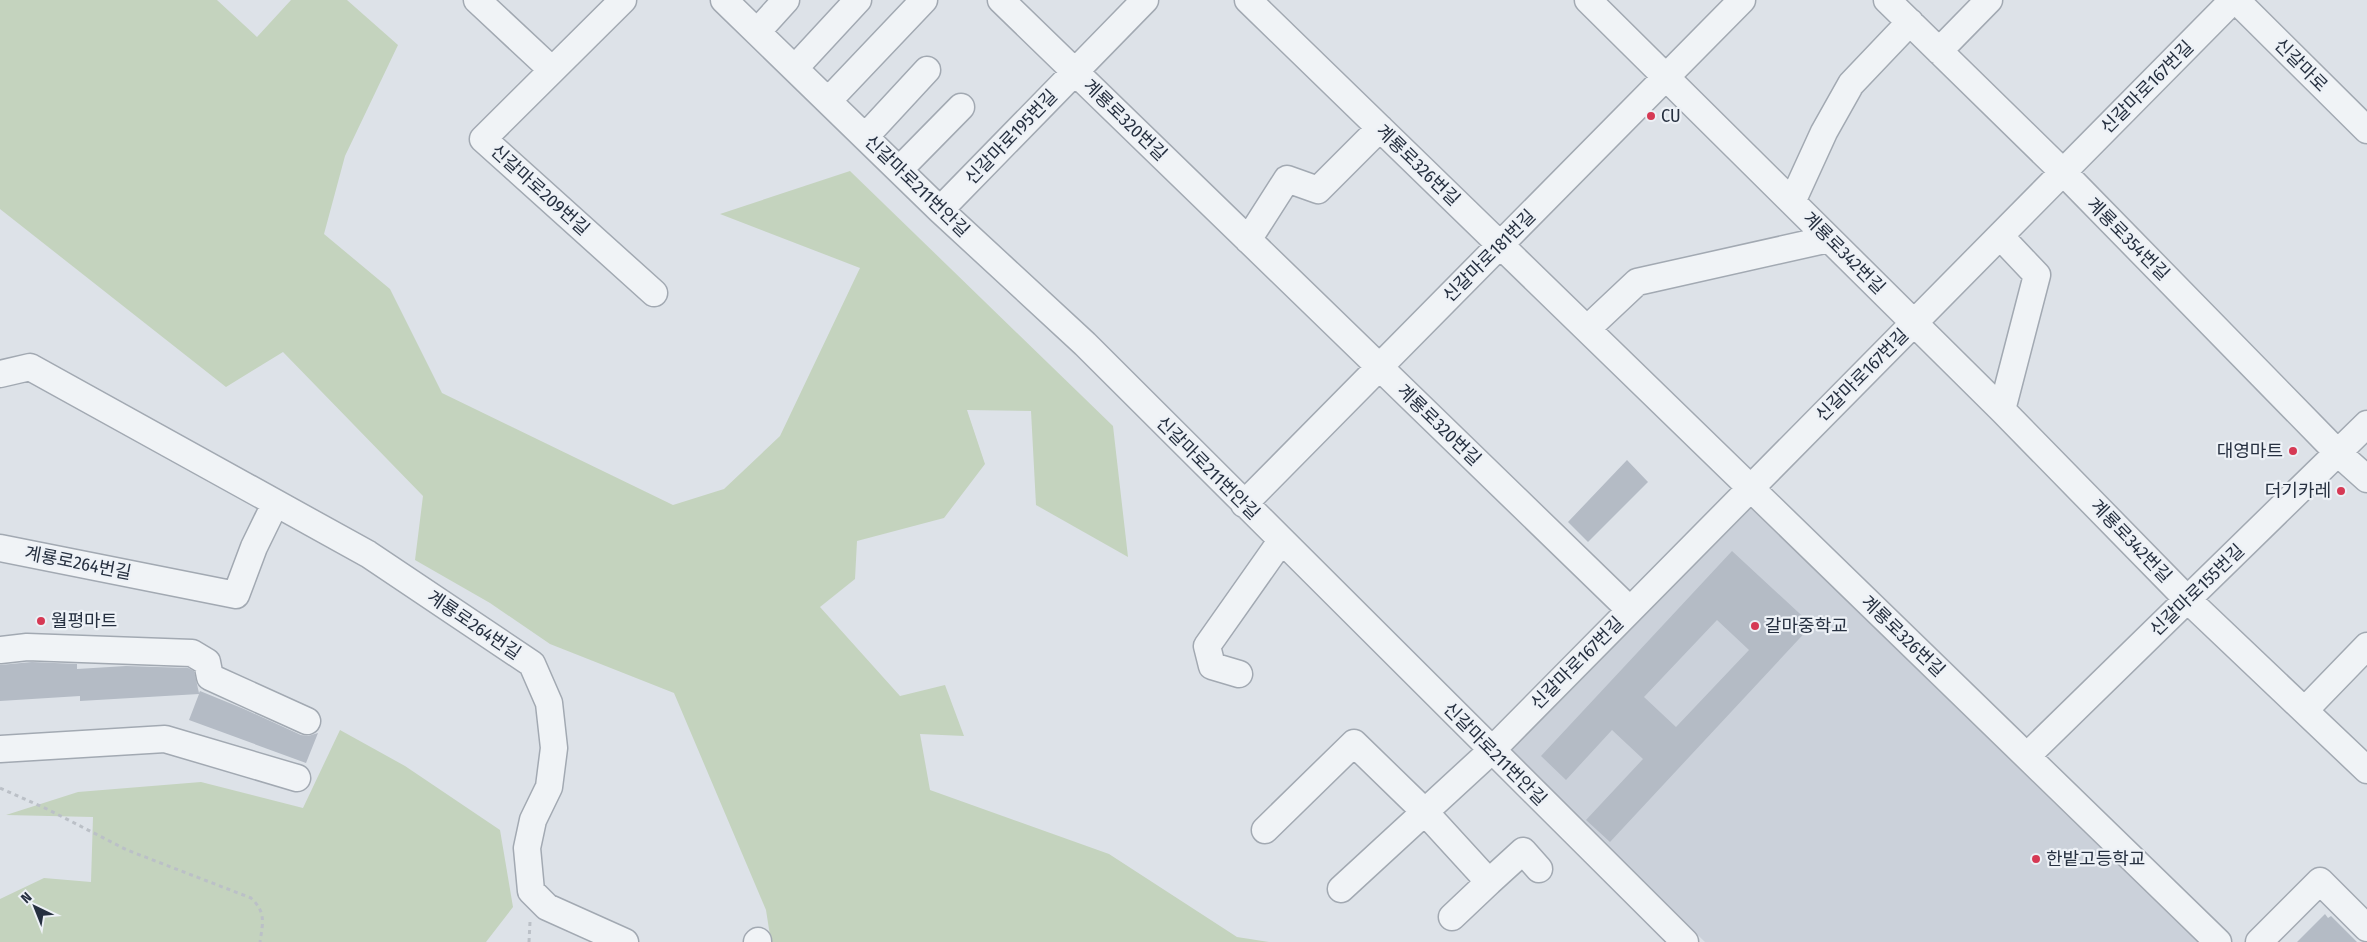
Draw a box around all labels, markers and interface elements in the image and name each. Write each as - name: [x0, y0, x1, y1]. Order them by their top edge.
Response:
- street label: 신갈마로: [2270, 34, 2332, 96]
- street label: 신갈마로167번길: [2096, 36, 2198, 138]
- street label: 계룡로320번길: [1078, 75, 1172, 165]
- street label: 신갈마로195번길: [960, 85, 1062, 189]
- place label: CU: [1661, 105, 1681, 127]
- marker: CU: [1645, 110, 1657, 122]
- street label: 계룡로326번길: [1372, 120, 1464, 210]
- street label: 신갈마로211번안길: [860, 130, 974, 242]
- street label: 신갈마로209번길: [486, 140, 594, 240]
- street label: 계룡로354번길: [2082, 193, 2174, 285]
- street label: 신갈마로181번길: [1438, 205, 1540, 307]
- street label: 계룡로342번길: [1798, 207, 1890, 299]
- street label: 신갈마로167번길: [1811, 324, 1913, 426]
- street label: 계룡로320번길: [1392, 380, 1486, 470]
- street label: 신갈마로211번안길: [1152, 412, 1264, 524]
- place label: 대영마트: [2217, 440, 2283, 462]
- marker: 대영마트: [2287, 445, 2299, 457]
- place label: 더기카레: [2265, 480, 2331, 502]
- marker: 더기카레: [2335, 485, 2347, 497]
- street label: 계룡로342번길: [2086, 495, 2176, 587]
- street label: 신갈마로155번길: [2145, 539, 2249, 641]
- street label: 계룡로264번길: [23, 542, 133, 584]
- street label: 계룡로264번길: [423, 586, 525, 664]
- street label: 계룡로326번길: [1857, 591, 1949, 681]
- place label: 월평마트: [51, 610, 117, 632]
- street label: 신갈마로167번길: [1526, 612, 1628, 714]
- marker: 월평마트: [35, 615, 47, 627]
- place label: 갈마중학교: [1765, 615, 1848, 637]
- marker: 갈마중학교: [1749, 620, 1761, 632]
- street label: 신갈마로211번안길: [1439, 698, 1551, 810]
- place label: 한밭고등학교: [2046, 848, 2145, 870]
- marker: 한밭고등학교: [2030, 853, 2042, 865]
- north arrow: [10, 882, 60, 932]
- text: N: [18, 889, 35, 907]

